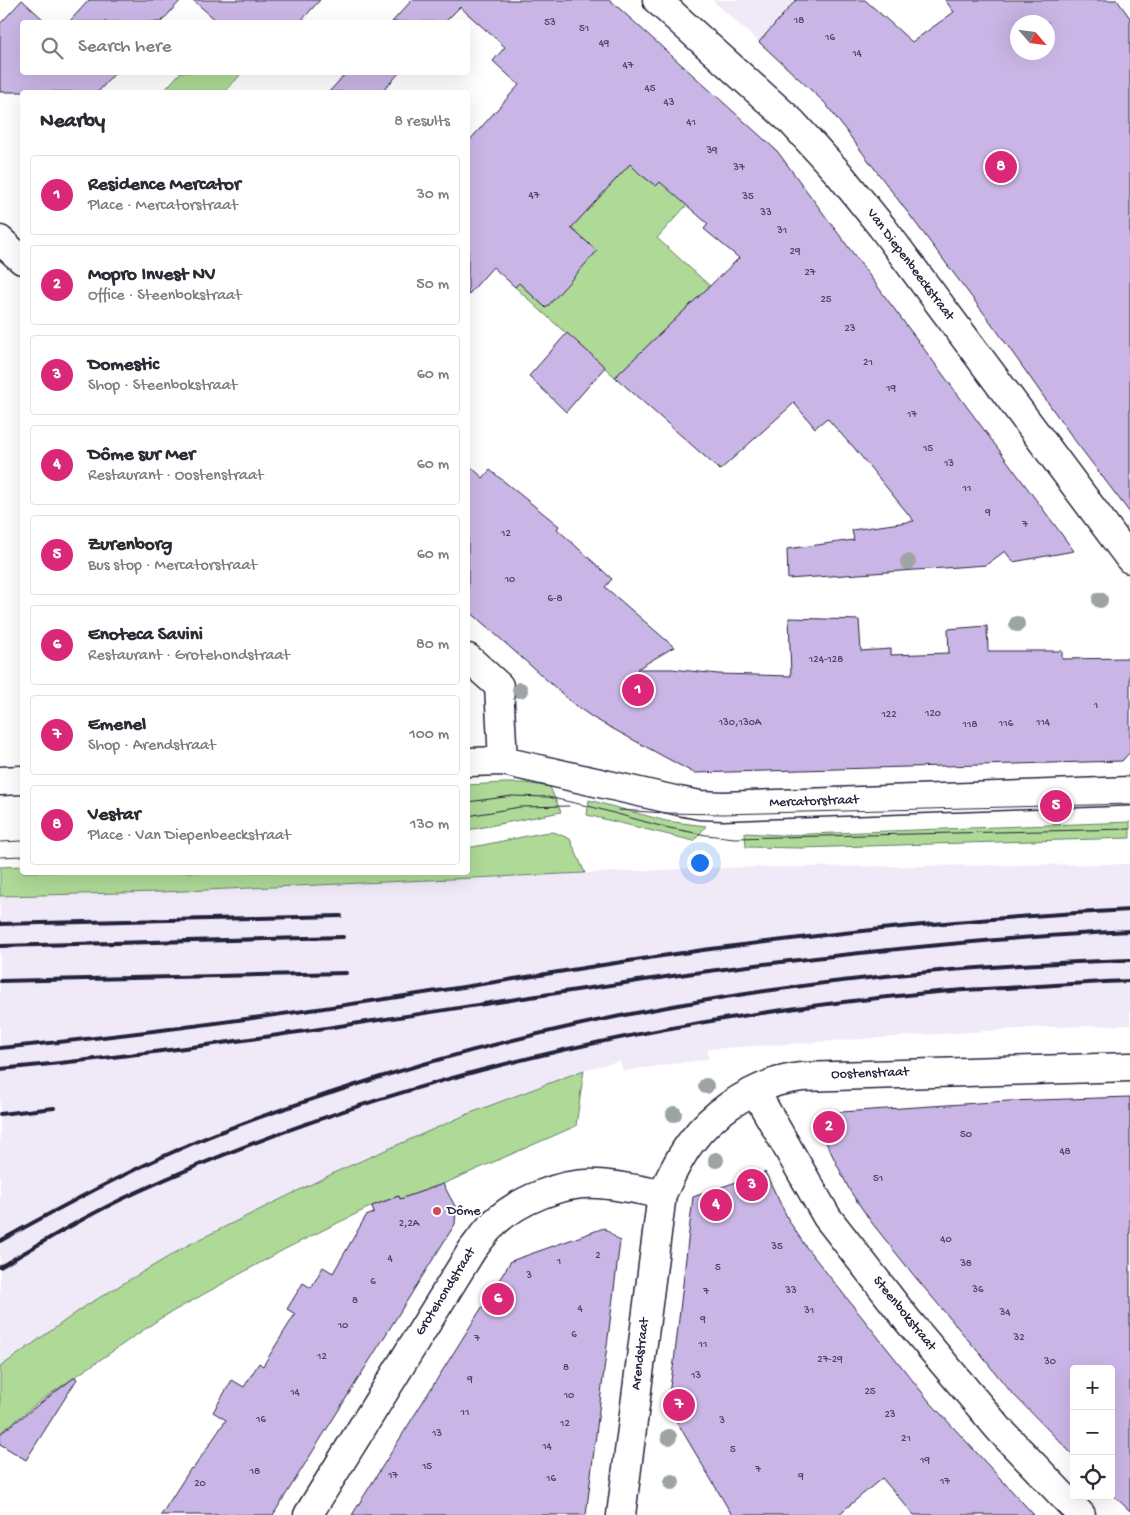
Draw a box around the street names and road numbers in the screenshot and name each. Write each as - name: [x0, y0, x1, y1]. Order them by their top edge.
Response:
- street label: Van Diepenbeeckstraat: [862, 205, 958, 325]
- street label: Mercatorstraat: [769, 792, 860, 812]
- street label: Oostenstraat: [831, 1064, 910, 1084]
- street label: Grotehondstraat: [412, 1244, 481, 1339]
- street label: Steenbokstraat: [869, 1273, 940, 1356]
- street label: Arendstraat: [628, 1316, 654, 1391]

